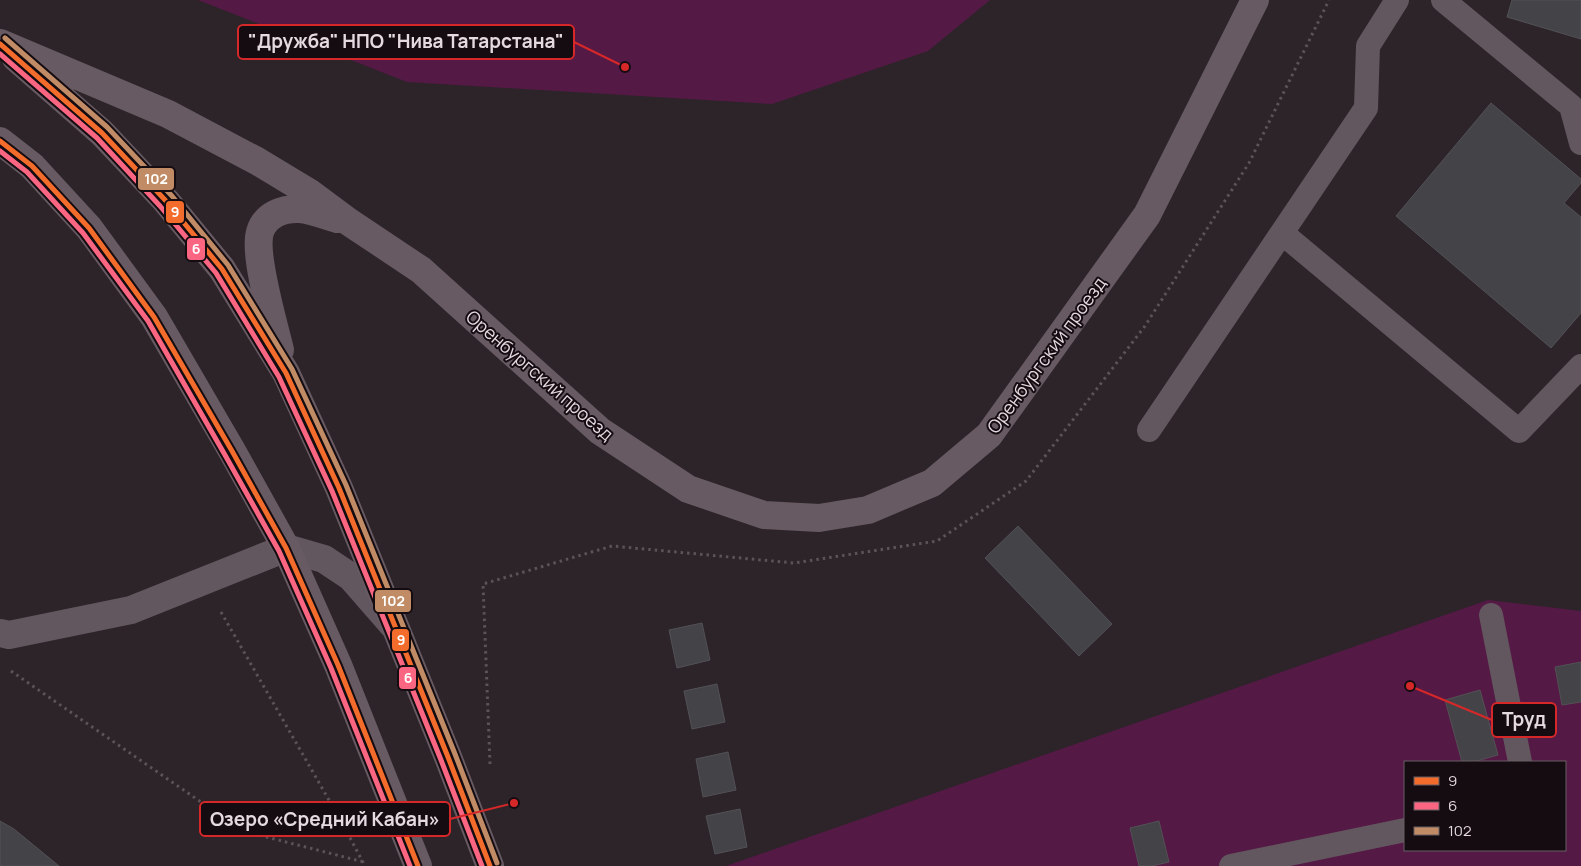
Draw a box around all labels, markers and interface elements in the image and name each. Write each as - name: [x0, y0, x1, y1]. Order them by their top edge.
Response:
- callout: "Дружба" НПО "Нива Татарстана": [238, 25, 574, 59]
- text: "Дружба" НПО "Нива Татарстана": [248, 28, 564, 54]
- line badge: 102: [137, 167, 175, 191]
- text: 102: [144, 169, 168, 188]
- line badge: 9: [165, 200, 185, 224]
- text: 9: [171, 202, 179, 221]
- line badge: 6: [186, 237, 206, 261]
- text: 6: [192, 239, 200, 258]
- street label: Оренбургский проезд: [981, 272, 1111, 438]
- street label: Оренбургский проезд: [461, 304, 619, 446]
- line badge: 102: [374, 589, 412, 613]
- text: 102: [381, 591, 405, 610]
- line badge: 9: [391, 628, 410, 652]
- text: 9: [397, 630, 405, 649]
- line badge: 6: [398, 666, 417, 690]
- text: 6: [404, 668, 412, 687]
- callout: Труд: [1492, 703, 1556, 737]
- text: Труд: [1502, 706, 1546, 732]
- legend: [1404, 761, 1566, 851]
- text: 9: [1448, 770, 1457, 791]
- text: 6: [1448, 795, 1457, 816]
- callout: Озеро «Средний Кабан»: [200, 802, 450, 836]
- text: Озеро «Средний Кабан»: [210, 806, 440, 832]
- text: 102: [1448, 820, 1472, 841]

